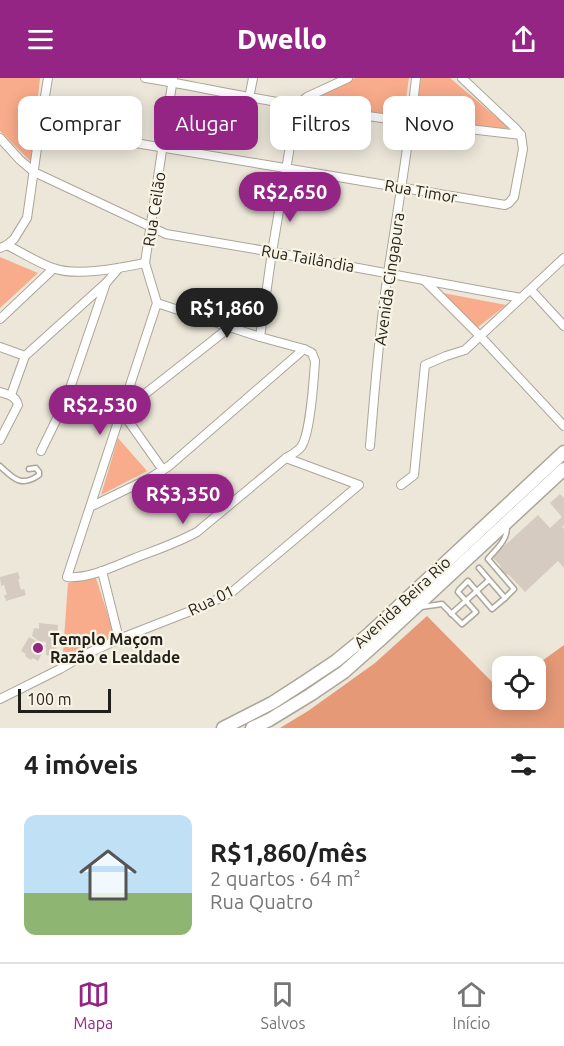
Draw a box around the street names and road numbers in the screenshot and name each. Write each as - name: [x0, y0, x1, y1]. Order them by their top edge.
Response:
- street label: Rua Ceilão: [139, 170, 169, 248]
- street label: Rua Timor: [383, 176, 459, 206]
- street label: Avenida Cingapura: [371, 211, 407, 347]
- street label: Rua Tailândia: [260, 241, 356, 275]
- street label: Avenida Beira Rio: [350, 553, 454, 651]
- street label: Rua 01: [185, 581, 237, 619]

